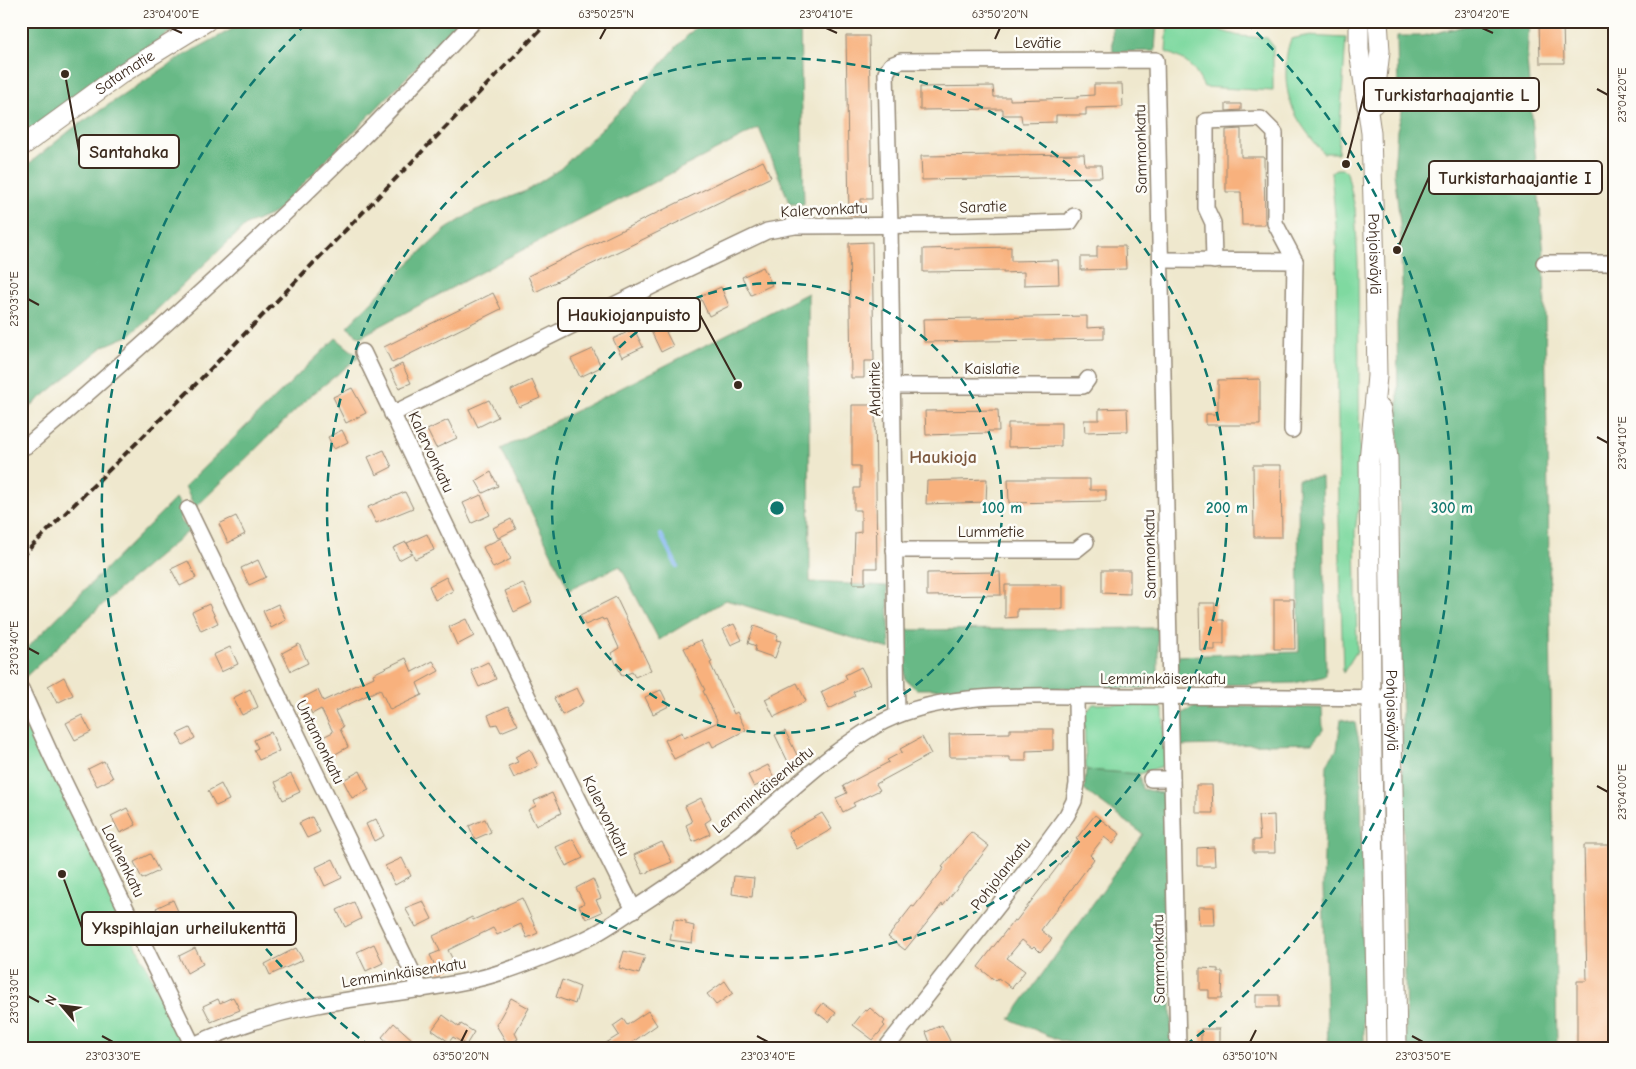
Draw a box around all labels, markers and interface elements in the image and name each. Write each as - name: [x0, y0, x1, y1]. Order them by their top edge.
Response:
- text: 23°04'00"E: [143, 7, 199, 21]
- text: 63°50'25"N: [578, 7, 634, 21]
- text: 23°04'10"E: [799, 7, 853, 21]
- text: 63°50'20"N: [972, 7, 1028, 21]
- text: 23°04'20"E: [1455, 7, 1509, 21]
- street label: Levätie: [1015, 34, 1061, 52]
- street label: Satamatie: [92, 46, 158, 99]
- text: 23°04'20"E: [1615, 68, 1629, 122]
- callout: Turkistarhaajantie L: [1364, 78, 1539, 111]
- text: Turkistarhaajantie L: [1375, 85, 1529, 106]
- street label: Sammonkatu: [1131, 104, 1151, 194]
- callout: Santahaka: [79, 135, 179, 168]
- text: Santahaka: [89, 142, 169, 163]
- callout: Turkistarhaajantie I: [1429, 161, 1602, 194]
- text: Turkistarhaajantie I: [1439, 168, 1591, 189]
- street label: Saratie: [959, 197, 1007, 217]
- street label: Kalervonkatu: [780, 199, 868, 221]
- street label: Pohjoisväylä: [1364, 213, 1384, 295]
- text: 23°03'50"E: [7, 271, 21, 327]
- callout: Haukiojanpuisto: [558, 298, 700, 331]
- text: Haukiojanpuisto: [568, 305, 690, 326]
- street label: Kaislatie: [964, 360, 1020, 378]
- street label: Ahdintie: [866, 361, 884, 417]
- street label: Kalervonkatu: [404, 409, 458, 495]
- text: 23°04'10"E: [1615, 416, 1629, 470]
- district label: Haukioja: [909, 447, 977, 468]
- centre of rings: [768, 499, 786, 517]
- text: 100 m: [982, 499, 1022, 517]
- text: 200 m: [1206, 499, 1248, 517]
- text: 300 m: [1431, 499, 1473, 517]
- street label: Sammonkatu: [1140, 509, 1160, 599]
- street label: Lummetie: [958, 523, 1024, 541]
- text: 23°03'40"E: [7, 621, 21, 675]
- street label: Lemminkäisenkatu: [1100, 670, 1226, 688]
- street label: Pohjoisväylä: [1382, 670, 1401, 751]
- street label: Untamonkatu: [292, 697, 348, 787]
- street label: Lemminkäisenkatu: [709, 743, 817, 837]
- text: 23°04'00"E: [1615, 764, 1629, 820]
- street label: Kalervonkatu: [579, 773, 633, 859]
- street label: Louhenkatu: [98, 822, 148, 900]
- street label: Pohjolankatu: [967, 834, 1035, 914]
- callout: Ykspihlajan urheilukenttä: [82, 912, 296, 945]
- street label: Sammonkatu: [1149, 914, 1169, 1004]
- text: Ykspihlajan urheilukenttä: [92, 918, 286, 939]
- street label: Lemminkäisenkatu: [340, 954, 468, 992]
- text: 23°03'30"E: [7, 969, 21, 1023]
- north arrow: [38, 982, 88, 1032]
- text: N: [41, 992, 61, 1008]
- text: 23°03'30"E: [86, 1049, 140, 1063]
- text: 63°50'20"N: [433, 1049, 489, 1063]
- text: 23°03'40"E: [741, 1049, 795, 1063]
- text: 63°50'10"N: [1223, 1049, 1277, 1063]
- text: 23°03'50"E: [1395, 1049, 1451, 1063]

